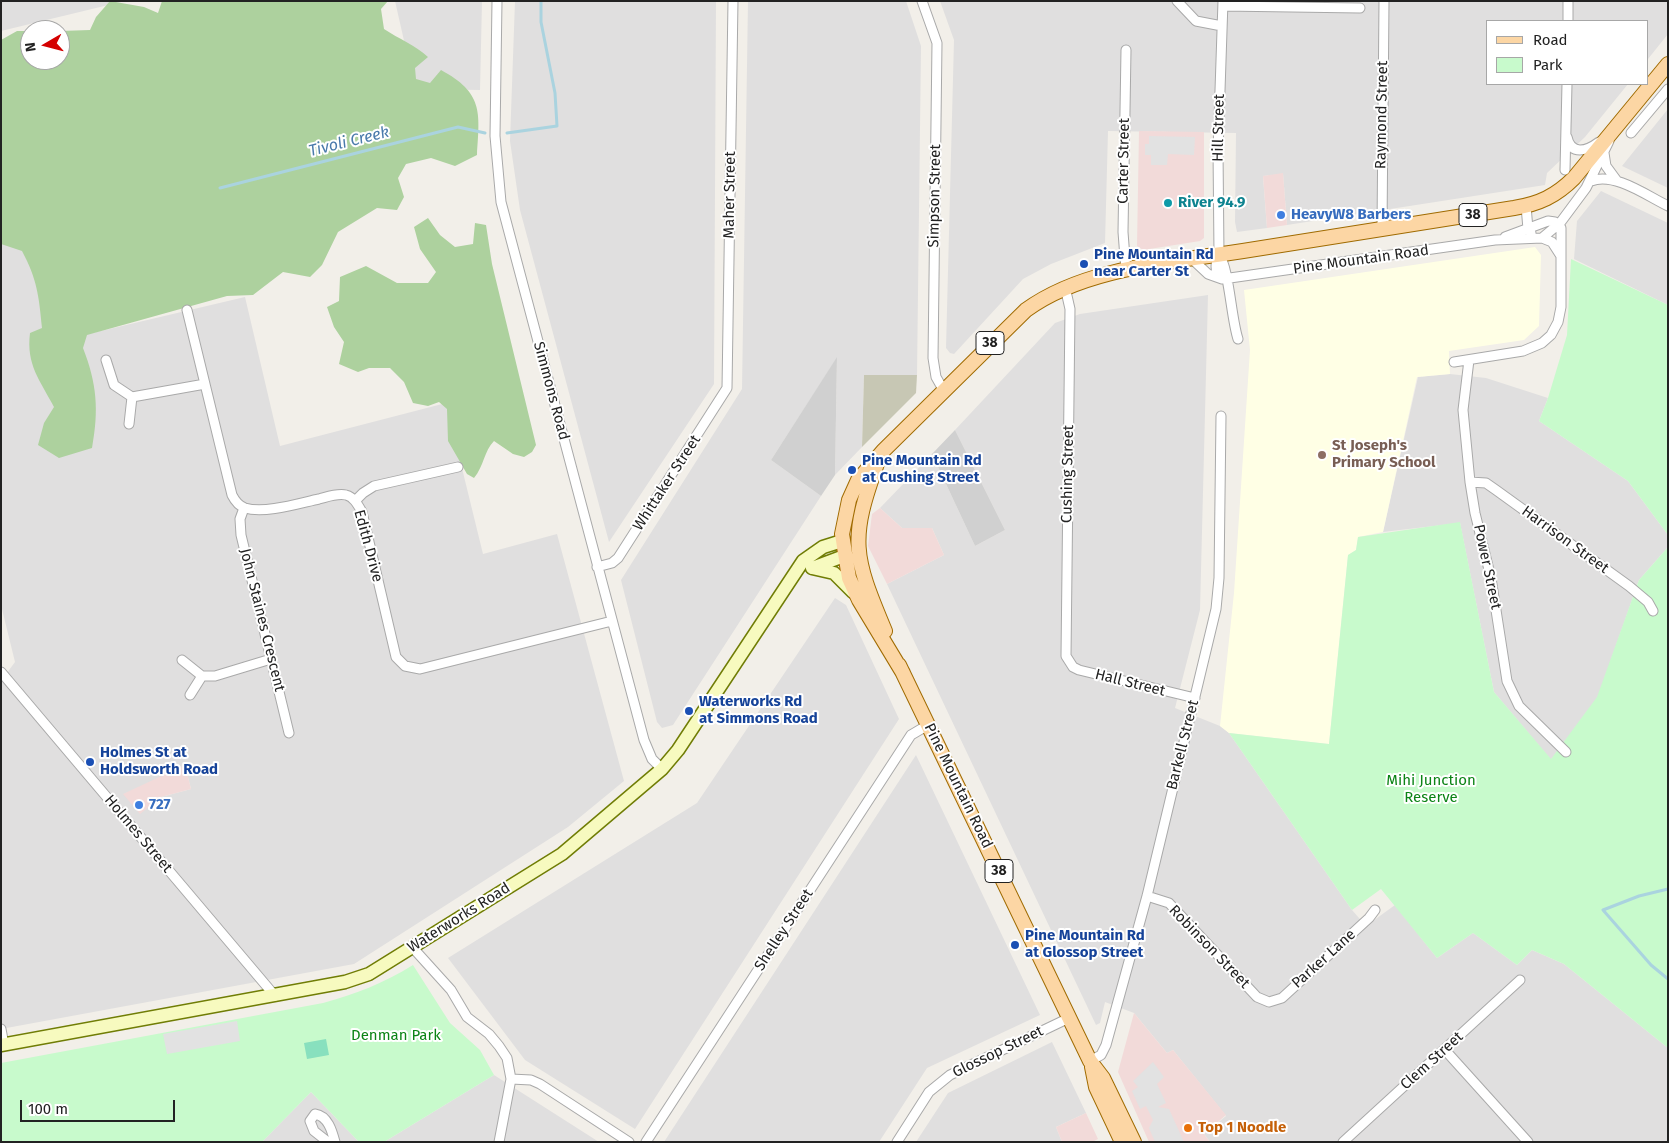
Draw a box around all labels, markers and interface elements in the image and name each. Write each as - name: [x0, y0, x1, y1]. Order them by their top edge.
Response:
- north arrow: [20, 20, 70, 70]
- legend: [1486, 20, 1649, 85]
- text: Road: [1533, 31, 1568, 49]
- text: N: [22, 41, 40, 53]
- text: Park: [1533, 56, 1563, 74]
- street label: Raymond Street: [1372, 61, 1392, 169]
- street label: Hill Street: [1209, 94, 1229, 162]
- street label: Carter Street: [1114, 118, 1134, 204]
- water label: Tivoli Creek: [307, 123, 391, 161]
- street label: Simpson Street: [925, 144, 945, 248]
- street label: Maher Street: [720, 151, 740, 239]
- place label: River 94.9: [1178, 194, 1245, 212]
- marker: River 94.9: [1162, 197, 1174, 209]
- road number: 38: [1459, 204, 1487, 226]
- place label: HeavyW8 Barbers: [1291, 206, 1411, 224]
- marker: HeavyW8 Barbers: [1275, 209, 1287, 221]
- street label: Pine Mountain Road: [1292, 242, 1430, 278]
- place label: Pine Mountain Rd near Carter St: [1094, 246, 1214, 281]
- marker: Pine Mountain Rd near Carter St: [1078, 258, 1090, 270]
- road number: 38: [976, 332, 1004, 354]
- street label: Simmons Road: [529, 340, 573, 442]
- street label: Cushing Street: [1058, 425, 1078, 523]
- street label: Whittaker Street: [629, 432, 705, 534]
- place label: St Joseph's Primary School: [1332, 437, 1436, 472]
- marker: St Joseph's Primary School: [1316, 449, 1328, 461]
- place label: Pine Mountain Rd at Cushing Street: [862, 452, 982, 487]
- marker: Pine Mountain Rd at Cushing Street: [846, 464, 858, 476]
- street label: Harrison Street: [1518, 502, 1612, 578]
- street label: Edith Drive: [350, 508, 386, 584]
- street label: Power Street: [1469, 523, 1505, 611]
- street label: John Staines Crescent: [236, 547, 288, 693]
- street label: Hall Street: [1093, 666, 1167, 700]
- place label: Waterworks Rd at Simmons Road: [699, 693, 818, 728]
- street label: Barkell Street: [1163, 698, 1203, 792]
- marker: Waterworks Rd at Simmons Road: [683, 705, 695, 717]
- street label: Pine Mountain Road: [920, 721, 996, 851]
- place label: Holmes St at Holdsworth Road: [100, 744, 218, 779]
- marker: Holmes St at Holdsworth Road: [84, 756, 96, 768]
- park label: Mihi Junction Reserve: [1386, 772, 1476, 807]
- street label: Holmes Street: [100, 791, 176, 877]
- place label: 727: [149, 796, 171, 814]
- marker: 727: [133, 799, 145, 811]
- road number: 38: [985, 859, 1013, 882]
- street label: Waterworks Road: [404, 879, 514, 957]
- street label: Shelley Street: [751, 886, 817, 974]
- street label: Robinson Street: [1165, 902, 1253, 992]
- street label: Parker Lane: [1288, 926, 1360, 992]
- place label: Pine Mountain Rd at Glossop Street: [1025, 927, 1145, 962]
- marker: Pine Mountain Rd at Glossop Street: [1009, 939, 1021, 951]
- street label: Glossop Street: [950, 1022, 1046, 1082]
- park label: Denman Park: [351, 1027, 441, 1045]
- street label: Clem Street: [1397, 1028, 1467, 1094]
- scale bar: [22, 1090, 178, 1122]
- text: 100 m: [28, 1100, 68, 1118]
- place label: Top 1 Noodle: [1198, 1119, 1286, 1137]
- marker: Top 1 Noodle: [1182, 1122, 1194, 1134]

